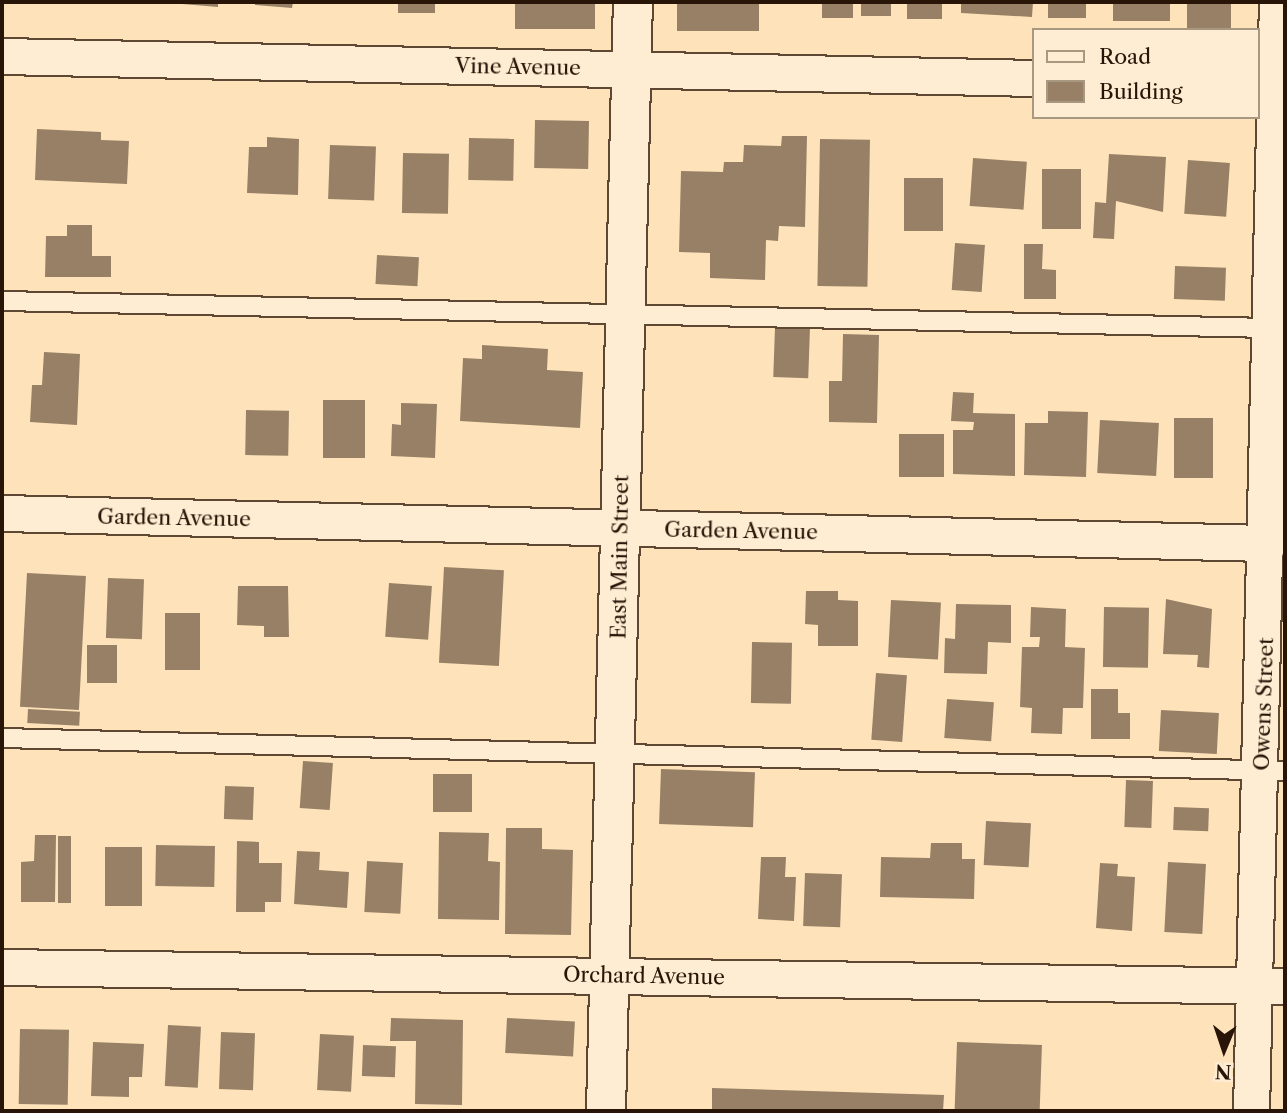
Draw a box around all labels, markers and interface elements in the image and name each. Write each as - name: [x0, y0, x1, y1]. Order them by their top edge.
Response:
- legend: [1032, 28, 1259, 119]
- text: Road: [1099, 44, 1151, 69]
- street label: Vine Avenue: [454, 53, 582, 81]
- text: Building: [1099, 79, 1183, 104]
- street label: East Main Street: [606, 475, 634, 639]
- street label: Garden Avenue: [97, 504, 251, 532]
- street label: Garden Avenue: [664, 517, 818, 545]
- street label: Owens Street: [1249, 637, 1279, 771]
- street label: Orchard Avenue: [562, 962, 726, 990]
- north arrow: [1189, 1015, 1259, 1085]
- text: N: [1215, 1060, 1232, 1083]

